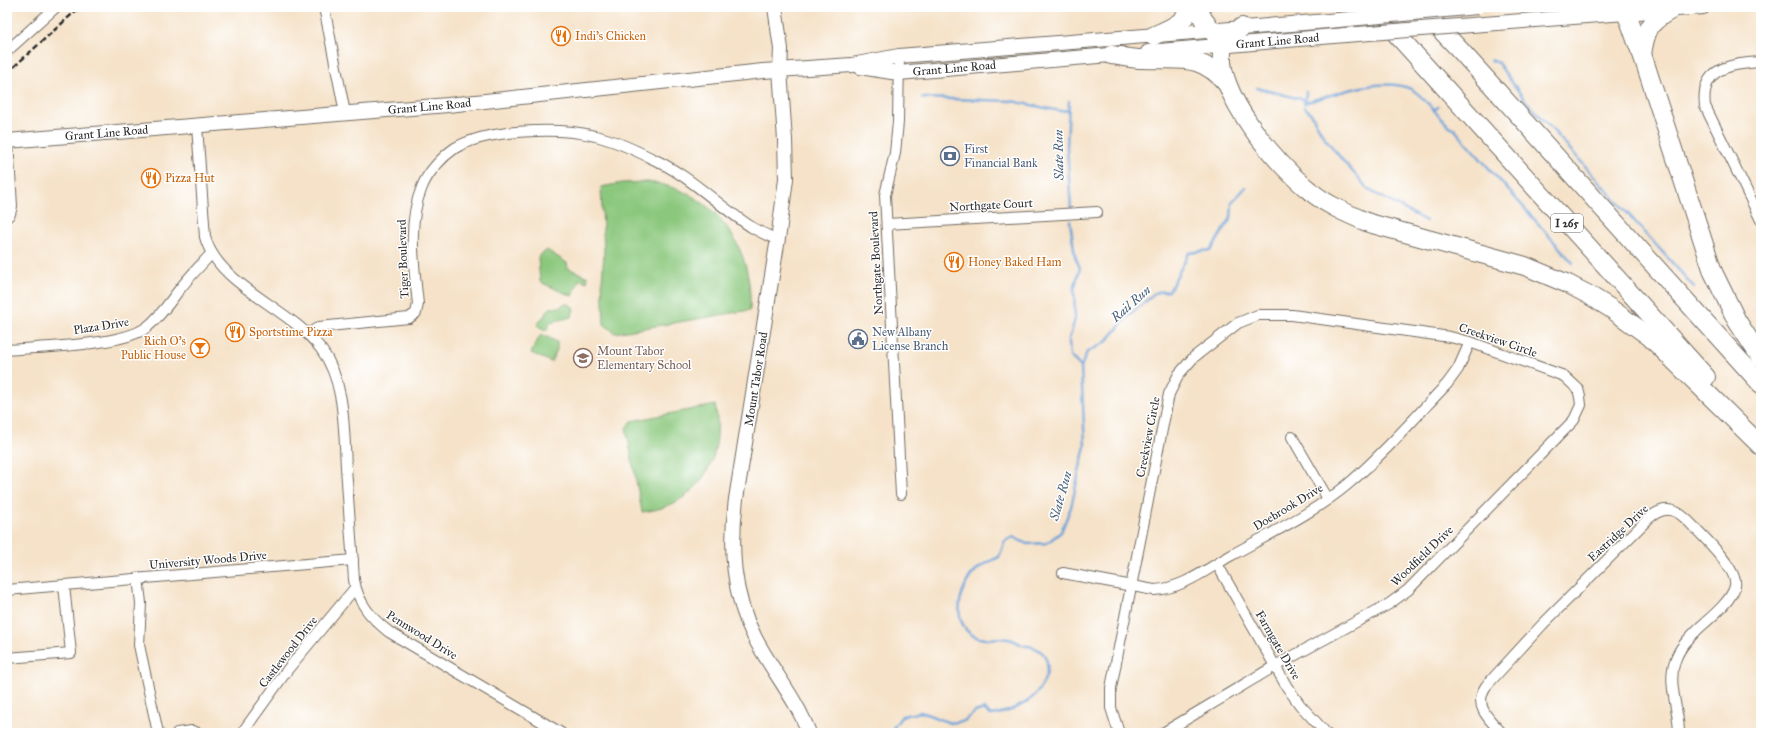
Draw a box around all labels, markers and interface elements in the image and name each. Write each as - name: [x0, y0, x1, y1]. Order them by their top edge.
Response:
- restaurant icon: Indi's Chicken: [550, 25, 572, 47]
- place label: Indi's Chicken: [575, 29, 646, 43]
- street label: Grant Line Road: [1235, 30, 1320, 51]
- street label: Grant Line Road: [912, 58, 997, 79]
- street label: Grant Line Road: [387, 96, 472, 117]
- street label: Grant Line Road: [64, 122, 149, 143]
- water label: Slate Run: [1051, 129, 1067, 182]
- place label: First Financial Bank: [964, 142, 1038, 170]
- bank icon: First Financial Bank: [939, 145, 961, 167]
- restaurant icon: Pizza Hut: [140, 167, 162, 189]
- place label: Pizza Hut: [165, 171, 216, 185]
- street label: Northgate Court: [949, 196, 1034, 215]
- street label: Northgate Boulevard: [866, 211, 887, 315]
- road number: I 265: [1551, 214, 1583, 232]
- street label: Tiger Boulevard: [395, 219, 412, 299]
- restaurant icon: Honey Baked Ham: [943, 251, 965, 273]
- place label: Honey Baked Ham: [968, 255, 1062, 269]
- water label: Rail Run: [1107, 282, 1154, 326]
- street label: Plaza Drive: [72, 315, 130, 337]
- street label: Creekview Circle: [1457, 320, 1539, 360]
- restaurant icon: Sportstime Pizza: [224, 321, 246, 343]
- place label: Sportstime Pizza: [249, 325, 334, 339]
- place label: New Albany License Branch: [872, 325, 949, 353]
- public building icon: New Albany License Branch: [847, 328, 869, 350]
- street label: Mount Tabor Road: [742, 331, 770, 427]
- place label: Rich O's Public House: [121, 334, 186, 362]
- bar icon: Rich O's Public House: [189, 337, 211, 359]
- place label: Mount Tabor Elementary School: [597, 344, 692, 372]
- school or university icon: Mount Tabor Elementary School: [572, 347, 594, 369]
- street label: Creekview Circle: [1133, 396, 1163, 478]
- water label: Slate Run: [1046, 469, 1076, 524]
- street label: Doebrook Drive: [1251, 481, 1325, 533]
- street label: Eastridge Drive: [1585, 502, 1652, 565]
- street label: Woodfield Drive: [1388, 523, 1456, 589]
- street label: University Woods Drive: [149, 548, 267, 572]
- street label: Pennwood Drive: [384, 608, 460, 662]
- street label: Farmgate Drive: [1252, 608, 1303, 683]
- street label: Castlewood Drive: [256, 614, 320, 690]

